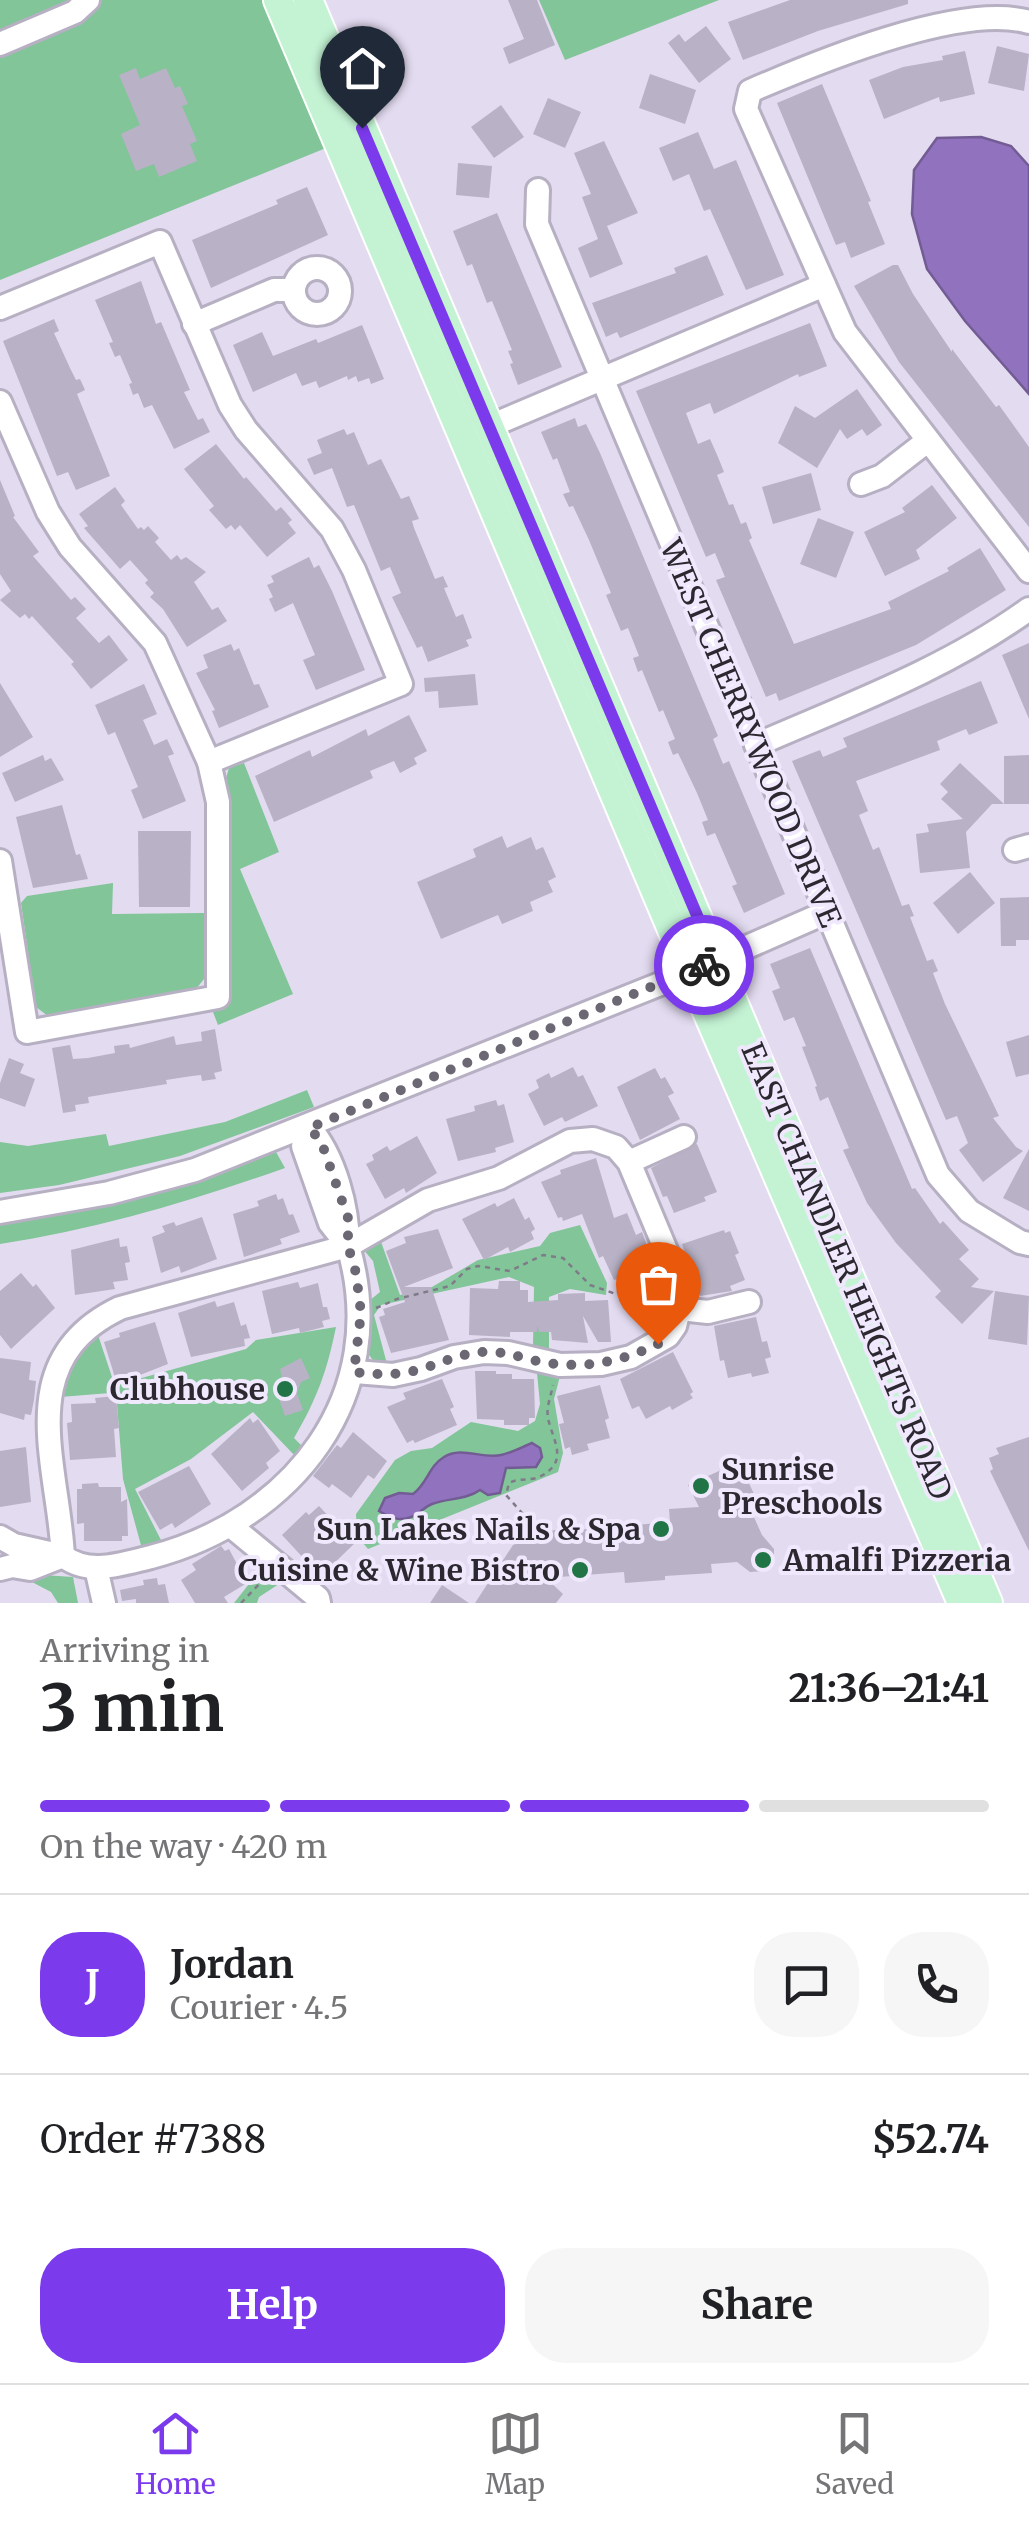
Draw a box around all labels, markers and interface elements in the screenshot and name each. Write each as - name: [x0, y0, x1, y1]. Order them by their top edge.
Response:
- pin: [320, 26, 405, 129]
- icon: home: [335, 41, 390, 96]
- street label: WEST CHERRYWOOD DRIVE: [652, 533, 850, 932]
- courier: [654, 915, 754, 1015]
- icon: bike: [677, 938, 732, 993]
- street label: EAST CHANDLER HEIGHTS ROAD: [733, 1037, 961, 1505]
- pin: [616, 1242, 701, 1345]
- icon: bag: [631, 1257, 686, 1312]
- place label: Clubhouse: [110, 1370, 265, 1408]
- marker: Clubhouse: [274, 1378, 296, 1400]
- place label: Sunrise Preschools: [721, 1450, 883, 1522]
- marker: Sunrise Preschools: [690, 1475, 712, 1497]
- place label: Sun Lakes Nails & Spa: [316, 1510, 641, 1548]
- marker: Sun Lakes Nails & Spa: [650, 1518, 672, 1540]
- place label: Amalfi Pizzeria: [782, 1541, 1011, 1579]
- marker: Amalfi Pizzeria: [752, 1549, 774, 1571]
- place label: Cuisine & Wine Bistro: [238, 1551, 560, 1589]
- marker: Cuisine & Wine Bistro: [569, 1559, 591, 1581]
- text: Arriving in: [40, 1631, 209, 1671]
- text: 21:36–21:41: [789, 1665, 989, 1712]
- text: 3 min: [40, 1667, 224, 1749]
- text: On the way · 420 m: [40, 1827, 327, 1867]
- button: chat: [754, 1932, 859, 2037]
- button: phone: [884, 1932, 989, 2037]
- text: Jordan: [170, 1941, 294, 1988]
- text: J: [85, 1961, 100, 2008]
- text: Courier · 4.5: [170, 1988, 348, 2028]
- text: Order #7388: [40, 2116, 266, 2163]
- text: $52.74: [872, 2116, 989, 2163]
- button: Help: [40, 2248, 505, 2363]
- button: Share: [525, 2248, 989, 2363]
- tab: Home: [135, 2406, 216, 2502]
- tab: Map: [485, 2406, 545, 2502]
- tab: Saved: [815, 2406, 894, 2502]

